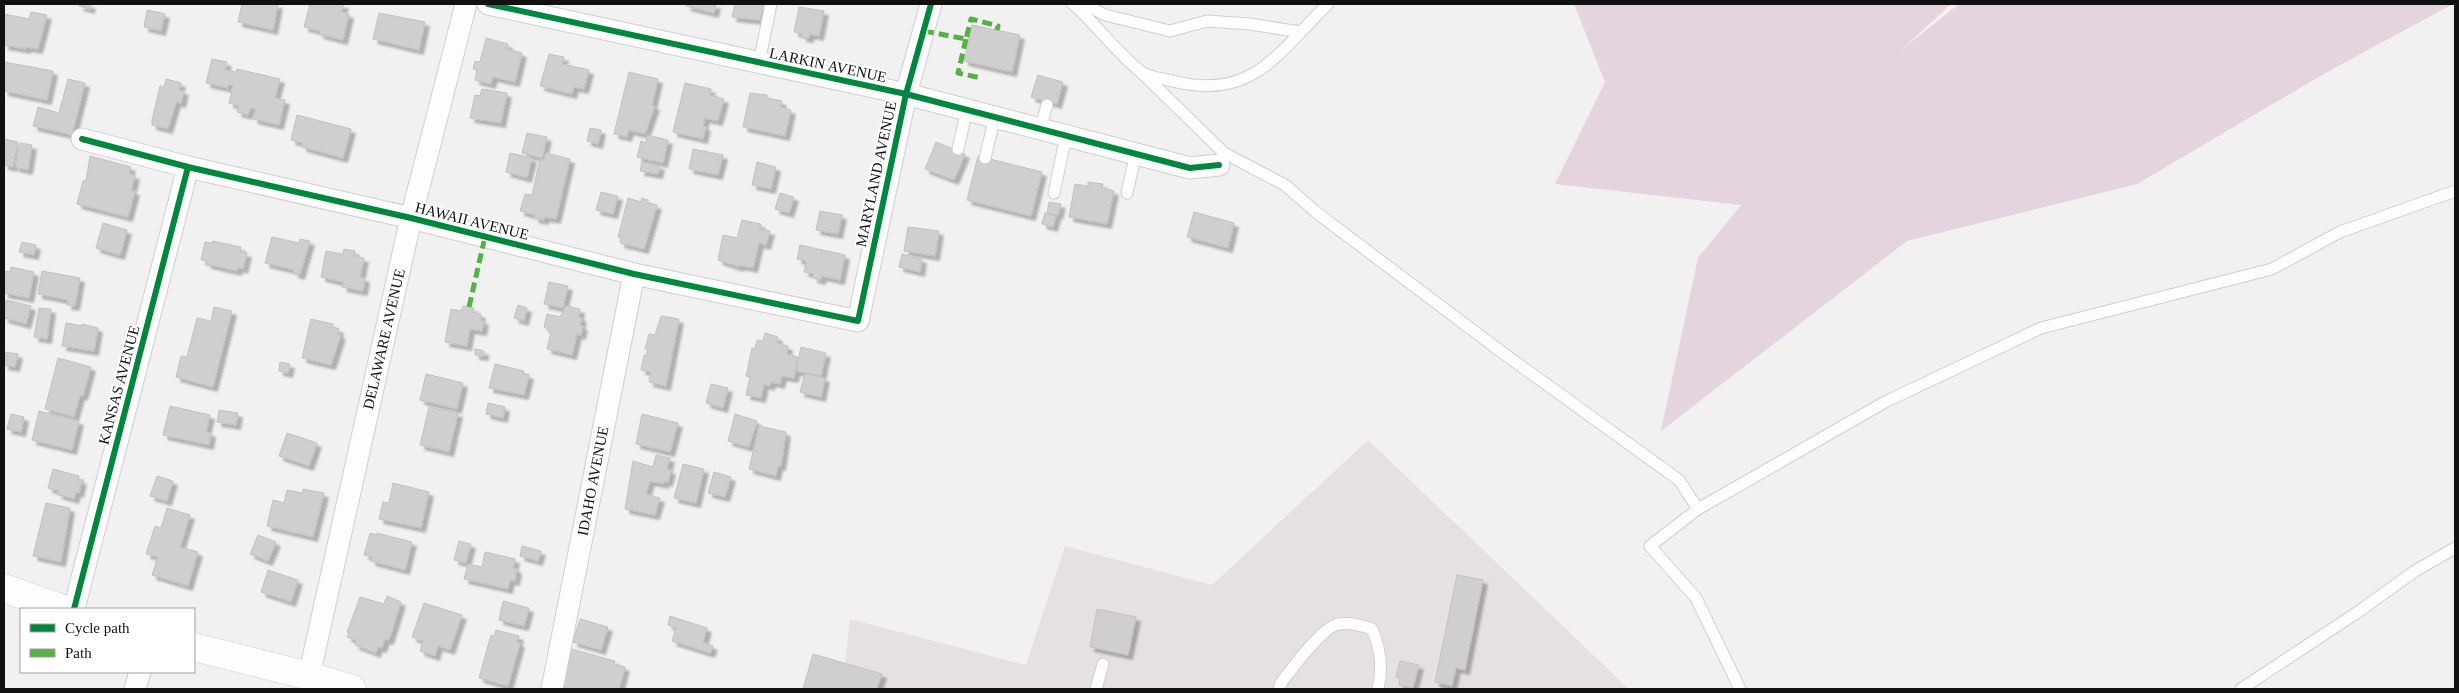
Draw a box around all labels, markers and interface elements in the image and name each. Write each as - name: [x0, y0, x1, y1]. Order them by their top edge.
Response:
- street label: LARKIN AVENUE: [768, 45, 888, 85]
- street label: MARYLAND AVENUE: [853, 100, 899, 248]
- street label: HAWAII AVENUE: [414, 199, 530, 243]
- street label: DELAWARE AVENUE: [360, 267, 408, 411]
- street label: KANSAS AVENUE: [95, 324, 143, 446]
- street label: IDAHO AVENUE: [575, 425, 611, 537]
- legend: [20, 608, 195, 673]
- text: Cycle path: [65, 620, 130, 636]
- text: Path: [65, 645, 92, 661]

